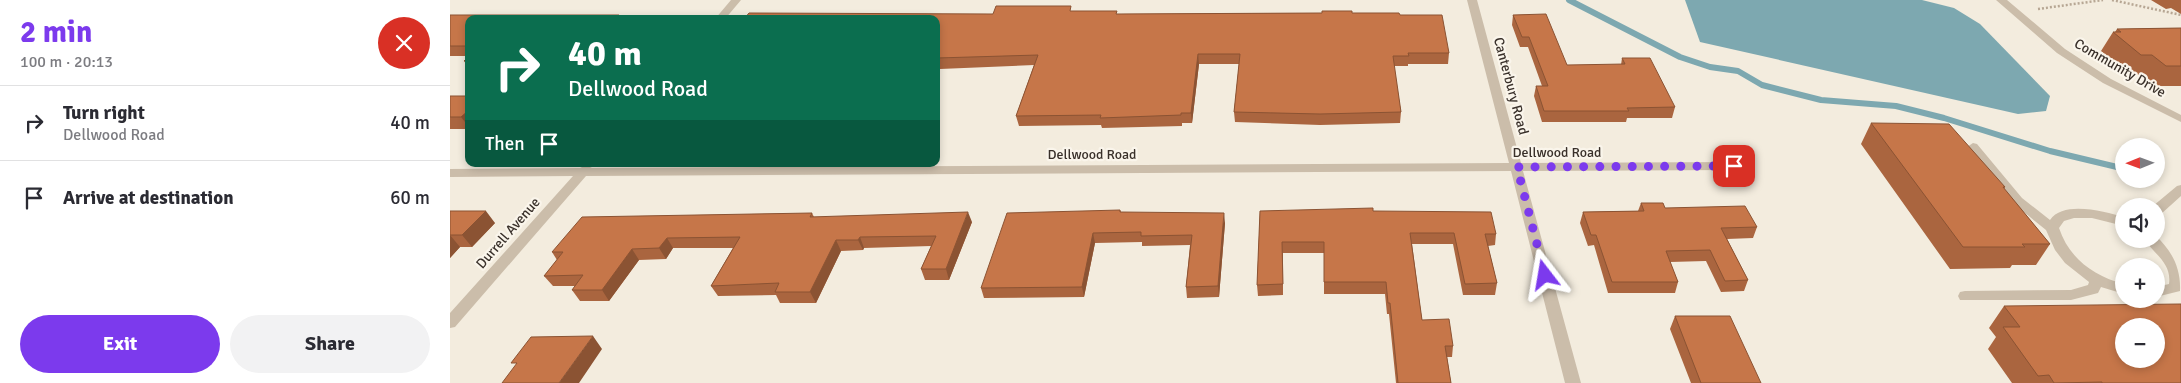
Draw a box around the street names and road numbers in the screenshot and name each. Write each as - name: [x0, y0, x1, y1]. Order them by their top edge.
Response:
- street label: Canterbury Road: [1490, 35, 1532, 137]
- street label: Community Drive: [2071, 35, 2169, 101]
- street label: Dellwood Road: [1513, 144, 1602, 161]
- street label: Dellwood Road: [1048, 146, 1137, 163]
- street label: Durrell Avenue: [472, 194, 544, 272]

